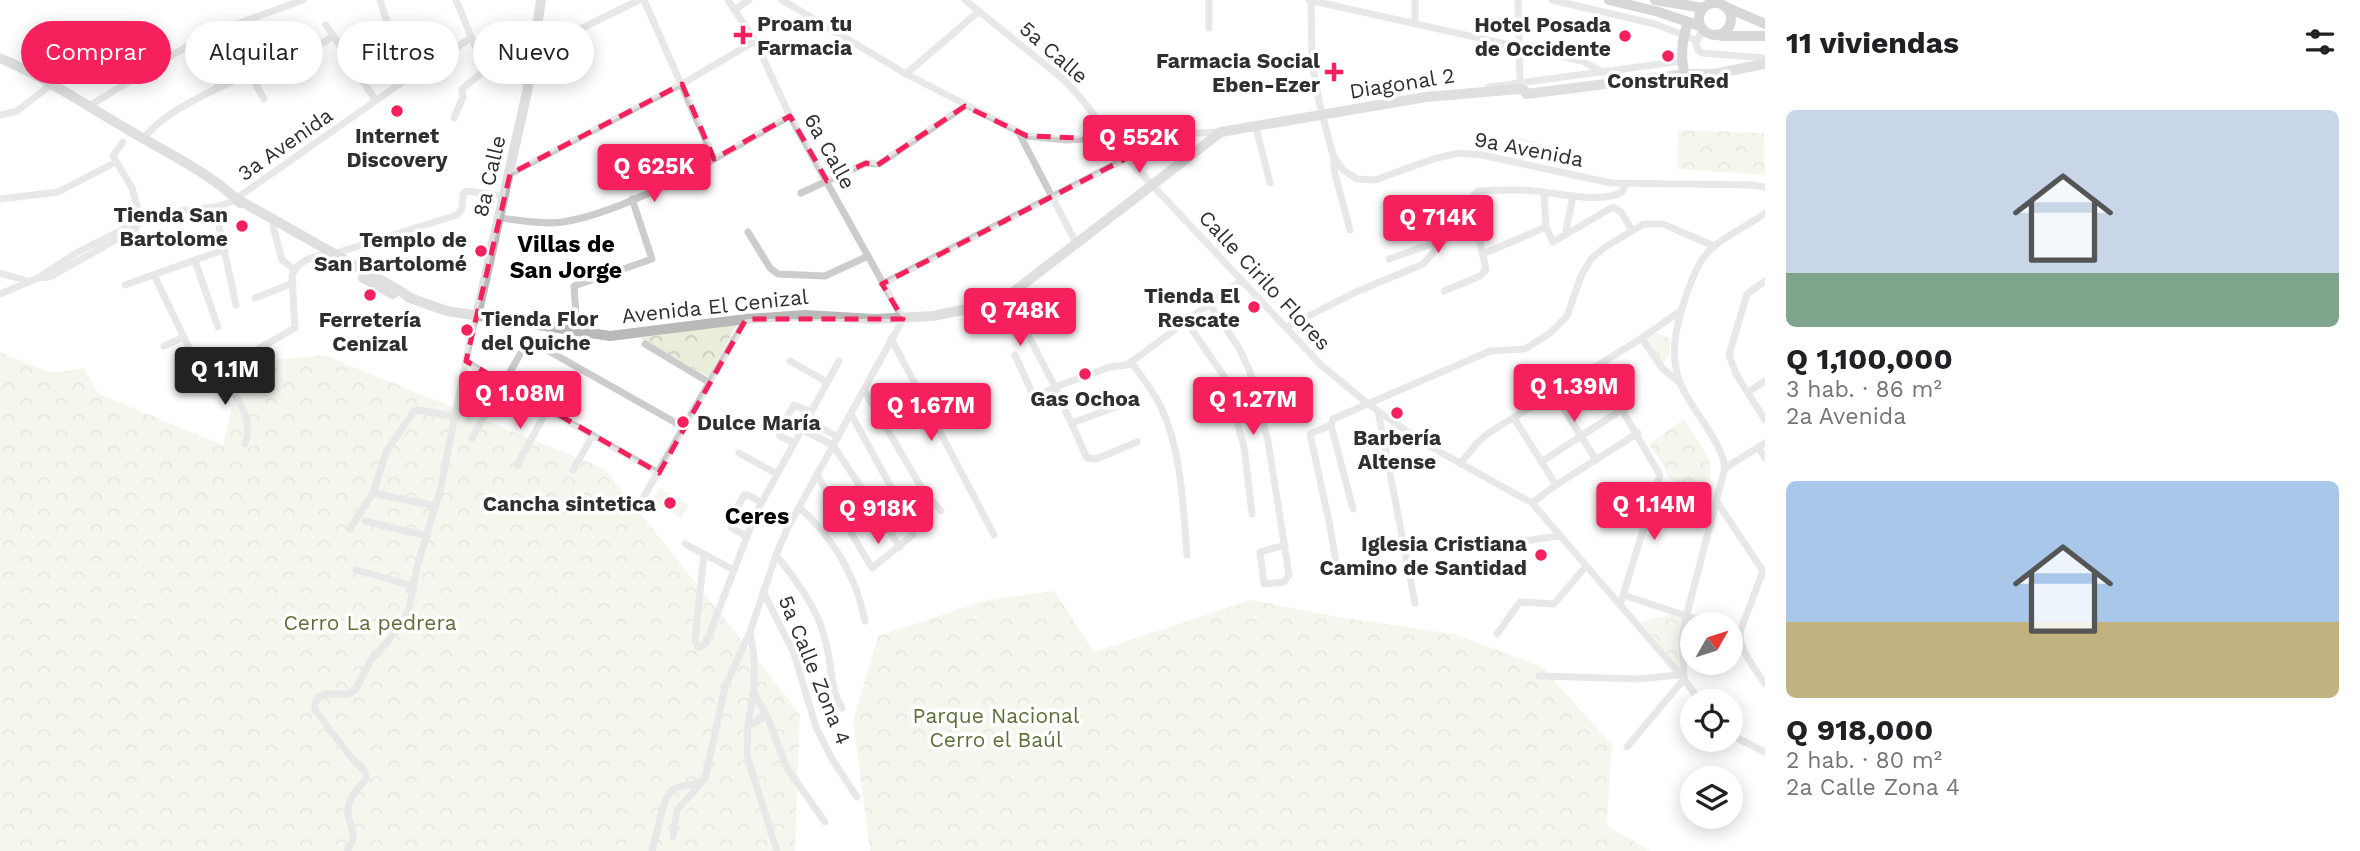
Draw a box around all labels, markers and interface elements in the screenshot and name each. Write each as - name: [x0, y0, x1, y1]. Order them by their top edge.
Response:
- place label: Proam tu Farmacia: [757, 11, 853, 60]
- place label: Hotel Posada de Occidente: [1474, 12, 1612, 61]
- street label: 5a Calle: [1015, 16, 1093, 88]
- chip: Comprar: [21, 21, 171, 84]
- chip: Alquilar: [185, 21, 323, 84]
- chip: Filtros: [337, 21, 459, 84]
- chip: Nuevo: [473, 21, 594, 84]
- icon: filters: [2301, 23, 2339, 61]
- text: 11 viviendas: [1786, 25, 1959, 60]
- marker: Proam tu Farmacia: [735, 27, 751, 43]
- marker: Hotel Posada de Occidente: [1617, 28, 1633, 44]
- place label: Farmacia Social Eben-Ezer: [1156, 48, 1320, 97]
- marker: ConstruRed: [1660, 48, 1676, 64]
- street label: Diagonal 2: [1348, 62, 1456, 104]
- marker: Farmacia Social Eben-Ezer: [1326, 64, 1342, 80]
- place label: ConstruRed: [1607, 68, 1729, 93]
- street label: 3a Avenida: [233, 102, 337, 186]
- marker: Internet Discovery: [389, 103, 405, 119]
- street label: 6a Calle: [799, 109, 861, 193]
- pin: Q 552K: [1082, 116, 1196, 175]
- place label: Internet Discovery: [346, 123, 448, 172]
- text: Q 552K: [1099, 124, 1179, 151]
- street label: 9a Avenida: [1472, 126, 1586, 172]
- street label: 8a Calle: [468, 133, 510, 219]
- pin: Q 625K: [597, 144, 711, 204]
- text: Q 625K: [614, 153, 694, 180]
- icon: home: [2000, 155, 2126, 281]
- pin: Q 714K: [1381, 196, 1495, 255]
- place label: Tienda San Bartolome: [114, 202, 228, 251]
- text: Q 714K: [1399, 204, 1477, 231]
- street label: Calle Cirilo Flores: [1194, 205, 1336, 355]
- marker: Tienda San Bartolome: [234, 218, 250, 234]
- place label: Templo de San Bartolomé: [314, 227, 467, 276]
- district label: Villas de San Jorge: [510, 231, 622, 284]
- marker: Templo de San Bartolomé: [473, 243, 489, 259]
- place label: Tienda El Rescate: [1144, 283, 1240, 332]
- street label: Avenida El Cenizal: [621, 284, 810, 328]
- marker: Ferretería Cenizal: [362, 287, 378, 303]
- pin: Q 748K: [963, 288, 1077, 348]
- text: Q 748K: [980, 297, 1060, 324]
- marker: Tienda El Rescate: [1246, 299, 1262, 315]
- place label: Tienda Flor del Quiche: [481, 306, 598, 355]
- place label: Ferretería Cenizal: [319, 307, 422, 356]
- marker: Tienda Flor del Quiche: [459, 322, 475, 338]
- text: Q 1,100,000: [1786, 341, 1953, 376]
- pin: Q 1.1M: [168, 348, 282, 407]
- text: Q 1.1M: [191, 356, 259, 383]
- pin: Q 1.39M: [1509, 364, 1639, 424]
- marker: Gas Ochoa: [1077, 366, 1093, 382]
- pin: Q 1.08M: [455, 372, 585, 431]
- text: Q 1.39M: [1530, 373, 1618, 400]
- text: 3 hab. · 86 m²: [1786, 376, 1942, 403]
- pin: Q 1.27M: [1188, 378, 1318, 437]
- text: Q 1.08M: [475, 380, 565, 407]
- pin: Q 1.67M: [866, 384, 996, 443]
- place label: Gas Ochoa: [1030, 386, 1141, 411]
- text: Q 1.27M: [1209, 386, 1297, 413]
- text: Q 1.67M: [887, 392, 975, 419]
- text: 2a Avenida: [1786, 403, 1906, 430]
- marker: Barbería Altense: [1389, 405, 1405, 421]
- place label: Dulce María: [697, 410, 821, 435]
- marker: Dulce María: [675, 414, 691, 430]
- place label: Barbería Altense: [1353, 425, 1442, 474]
- pin: Q 1.14M: [1589, 482, 1719, 542]
- pin: Q 918K: [821, 486, 935, 546]
- place label: Cancha sintetica: [483, 491, 657, 516]
- text: Q 1.14M: [1612, 491, 1696, 518]
- marker: Cancha sintetica: [662, 495, 678, 511]
- text: Q 918K: [839, 495, 917, 522]
- district label: Ceres: [725, 503, 789, 530]
- icon: home: [2000, 526, 2126, 652]
- place label: Iglesia Cristiana Camino de Santidad: [1319, 531, 1528, 580]
- marker: Iglesia Cristiana Camino de Santidad: [1533, 547, 1549, 563]
- street label: 5a Calle Zona 4: [774, 592, 856, 748]
- park label: Cerro La pedrera: [283, 610, 457, 635]
- north arrow: [1680, 612, 1743, 676]
- map controls: [1680, 612, 1743, 829]
- button: locate: [1680, 689, 1743, 752]
- park label: Parque Nacional Cerro el Baúl: [913, 703, 1080, 752]
- text: Q 918,000: [1786, 712, 1933, 747]
- text: 2 hab. · 80 m²: [1786, 747, 1942, 774]
- button: layers: [1680, 766, 1743, 829]
- text: 2a Calle Zona 4: [1786, 774, 1960, 801]

